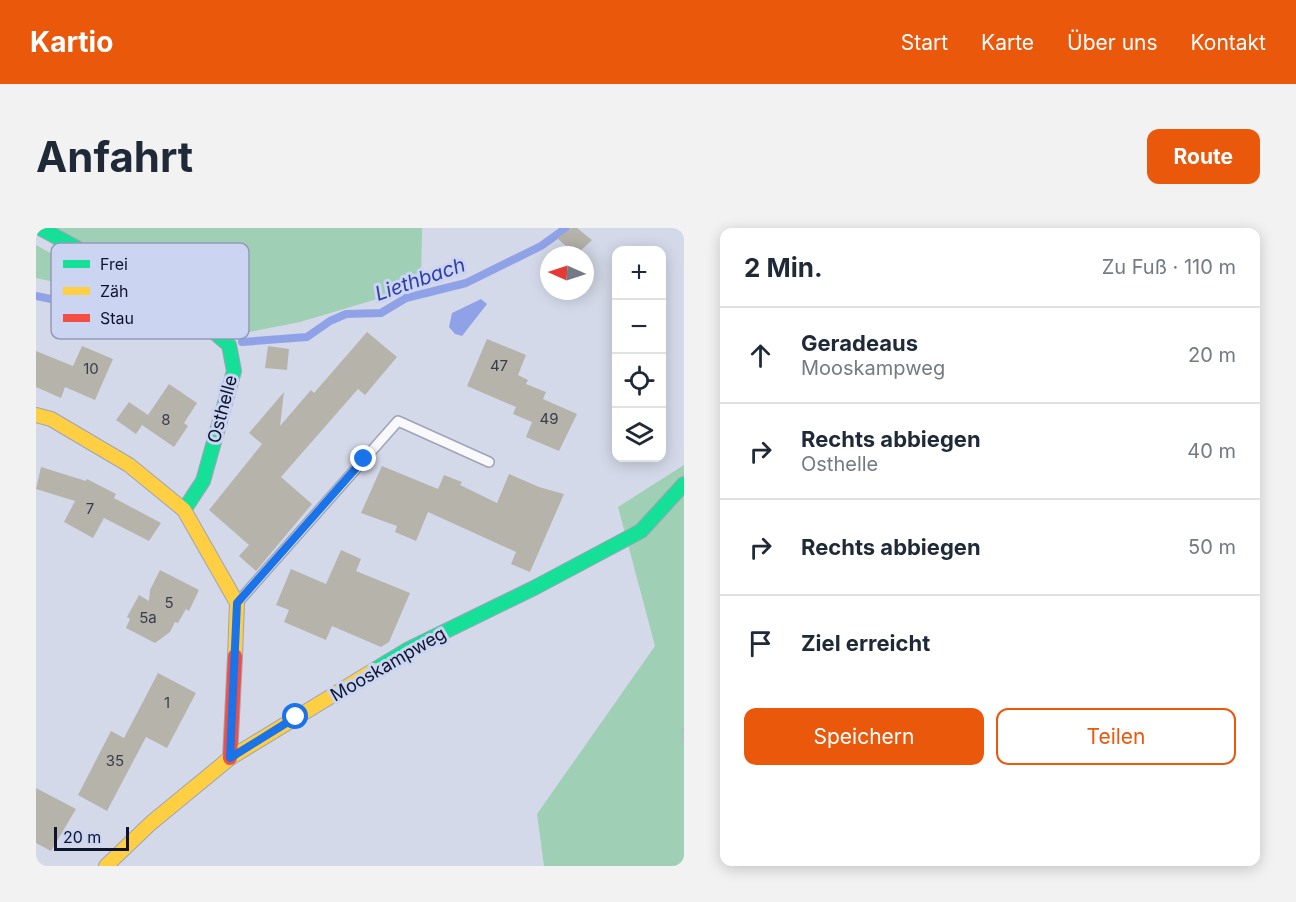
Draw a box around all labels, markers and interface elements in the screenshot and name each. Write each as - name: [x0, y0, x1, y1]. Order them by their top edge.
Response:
- text: Kartio: [30, 25, 113, 59]
- text: Start: [901, 30, 948, 55]
- text: Karte: [981, 30, 1034, 55]
- text: Über uns: [1067, 30, 1158, 55]
- text: Kontakt: [1191, 30, 1266, 55]
- button: Route: [1147, 129, 1260, 184]
- text: Anfahrt: [36, 131, 193, 182]
- legend: [51, 243, 249, 339]
- north arrow: [540, 246, 594, 300]
- map controls: [612, 246, 666, 462]
- button: +: [612, 246, 666, 300]
- water label: Liethbach: [372, 252, 468, 306]
- text: 2 Min.: [744, 252, 823, 283]
- text: Frei: [100, 254, 128, 274]
- text: Zu Fuß · 110 m: [1102, 255, 1236, 279]
- text: Zäh: [100, 281, 129, 301]
- button: −: [612, 300, 666, 354]
- text: Stau: [100, 308, 134, 328]
- text: Geradeaus: [801, 330, 918, 356]
- icon: ahead: [744, 339, 777, 372]
- text: 20 m: [1188, 343, 1236, 367]
- button: locate: [612, 354, 666, 408]
- house number: 47: [490, 356, 508, 375]
- text: Mooskampweg: [801, 356, 945, 380]
- house number: 10: [83, 359, 99, 378]
- street label: Osthelle: [203, 373, 241, 445]
- button: layers: [612, 408, 666, 462]
- house number: 49: [540, 409, 559, 428]
- house number: 8: [161, 410, 171, 429]
- text: Rechts abbiegen: [801, 426, 981, 452]
- icon: right: [744, 435, 777, 468]
- text: 40 m: [1187, 439, 1236, 463]
- route end: [350, 445, 376, 471]
- text: Osthelle: [801, 452, 878, 476]
- house number: 7: [86, 499, 94, 518]
- icon: right: [744, 531, 777, 564]
- text: Rechts abbiegen: [801, 534, 981, 560]
- text: 50 m: [1188, 535, 1236, 559]
- house number: 5: [164, 593, 174, 612]
- house number: 5a: [139, 608, 157, 627]
- street label: Mooskampweg: [327, 622, 449, 706]
- icon: arrive: [744, 627, 777, 660]
- text: Ziel erreicht: [801, 630, 930, 656]
- house number: 1: [164, 693, 170, 712]
- route start: [282, 703, 308, 729]
- button: Speichern: [744, 708, 984, 765]
- button: Teilen: [996, 708, 1236, 765]
- house number: 35: [106, 751, 124, 770]
- scale bar: [54, 824, 129, 852]
- text: 20 m: [63, 827, 101, 847]

